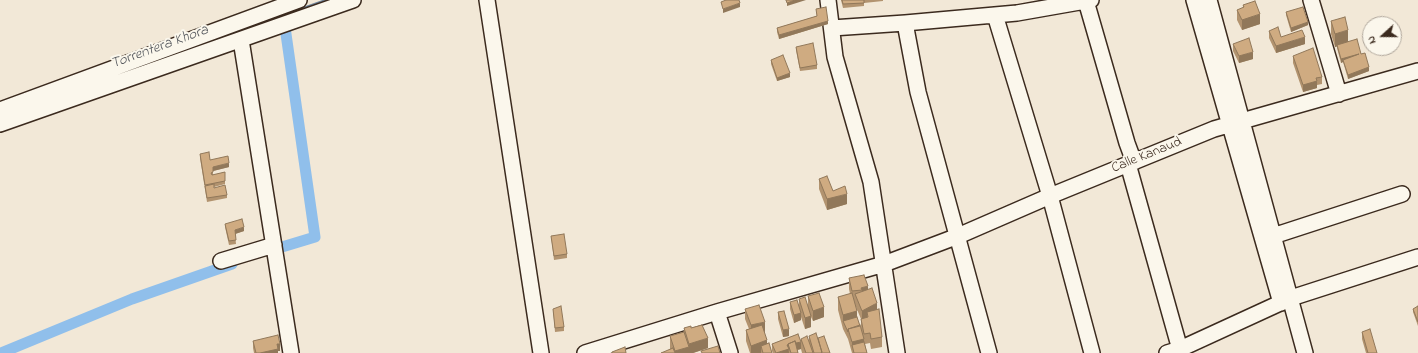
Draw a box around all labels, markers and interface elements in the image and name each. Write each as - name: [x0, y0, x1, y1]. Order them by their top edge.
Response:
- north arrow: [1362, 16, 1402, 56]
- water label: Torrentera Khora: [109, 22, 211, 74]
- text: N: [1363, 34, 1381, 46]
- street label: Calle Kanaud: [1109, 134, 1185, 178]

